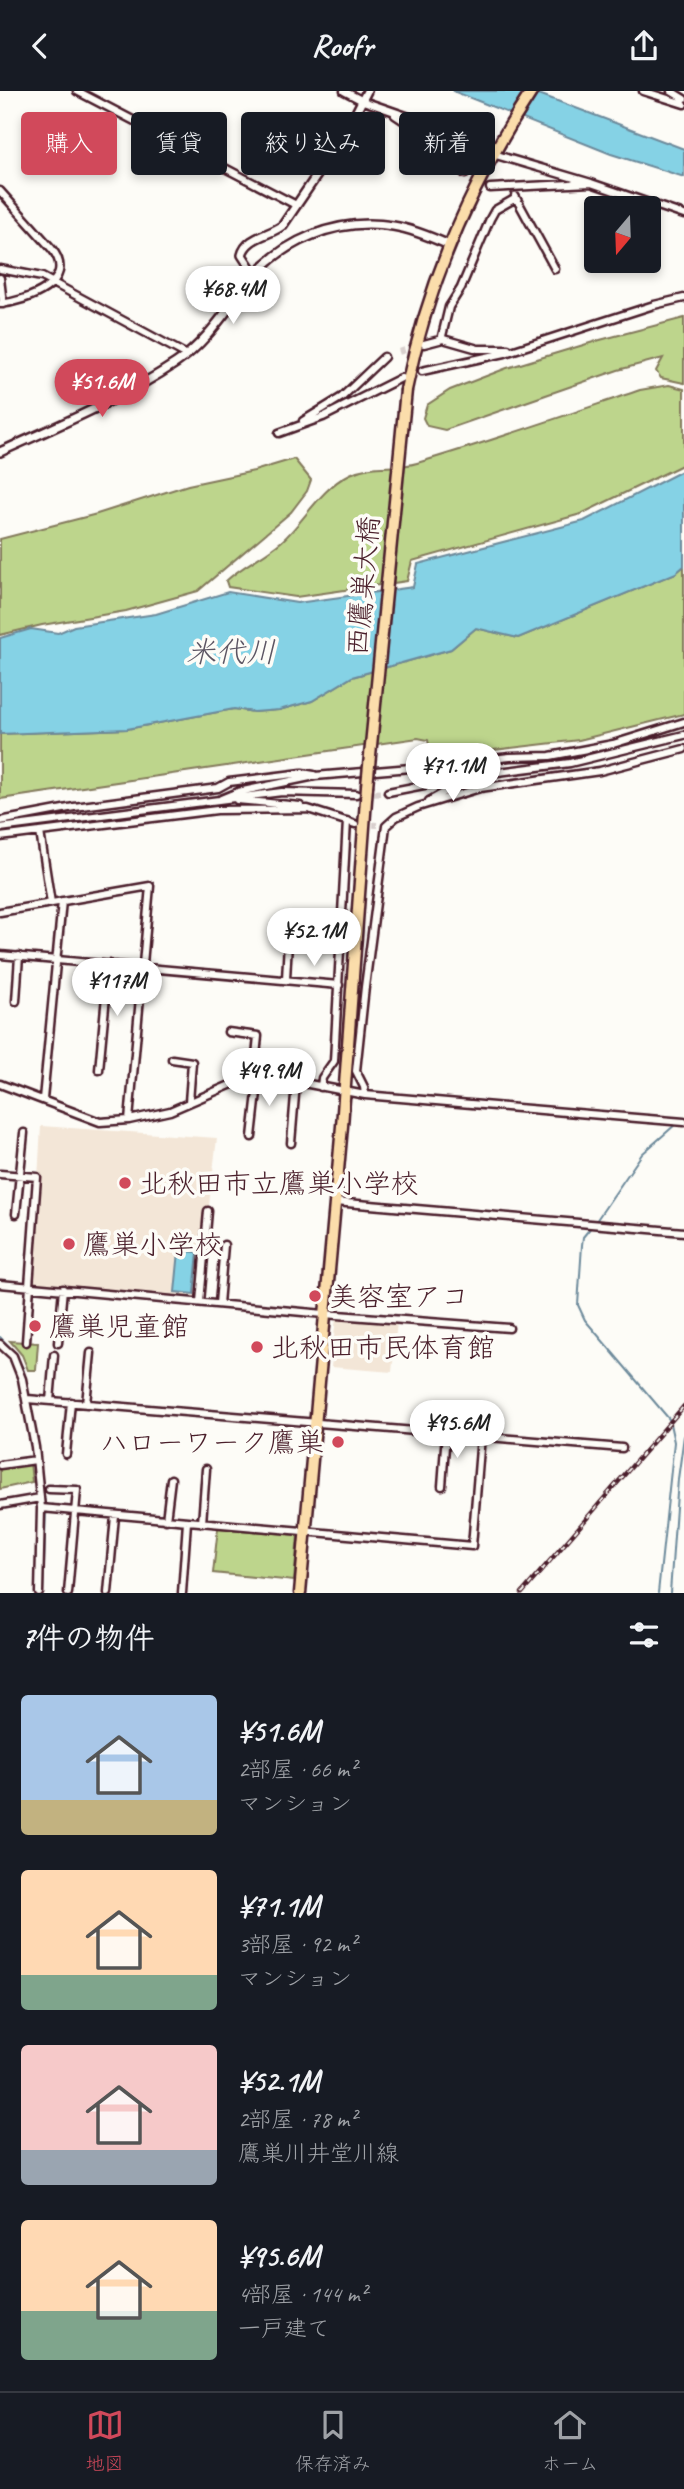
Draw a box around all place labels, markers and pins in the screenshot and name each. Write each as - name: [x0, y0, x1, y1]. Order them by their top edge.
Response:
- pin: ¥68.4M: [176, 267, 290, 326]
- pin: ¥51.6M: [45, 359, 159, 419]
- pin: ¥71.1M: [396, 743, 510, 803]
- pin: ¥52.1M: [257, 909, 371, 968]
- pin: ¥117M: [68, 958, 166, 1018]
- pin: ¥49.9M: [212, 1049, 326, 1108]
- place label: 北秋田市立鷹巣小学校: [139, 1166, 419, 1201]
- marker: 北秋田市立鷹巣小学校: [117, 1175, 133, 1191]
- place label: 鷹巣小学校: [83, 1227, 223, 1262]
- marker: 鷹巣小学校: [61, 1236, 77, 1252]
- place label: 美容室アコ: [329, 1279, 469, 1314]
- marker: 美容室アコ: [307, 1288, 323, 1304]
- place label: 鷹巣児童館: [49, 1309, 189, 1344]
- marker: 鷹巣児童館: [27, 1318, 43, 1334]
- place label: 北秋田市民体育館: [271, 1330, 495, 1365]
- marker: 北秋田市民体育館: [249, 1339, 265, 1355]
- pin: ¥95.6M: [400, 1401, 514, 1460]
- place label: ハローワーク鷹巣: [100, 1425, 324, 1460]
- marker: ハローワーク鷹巣: [330, 1434, 346, 1450]

